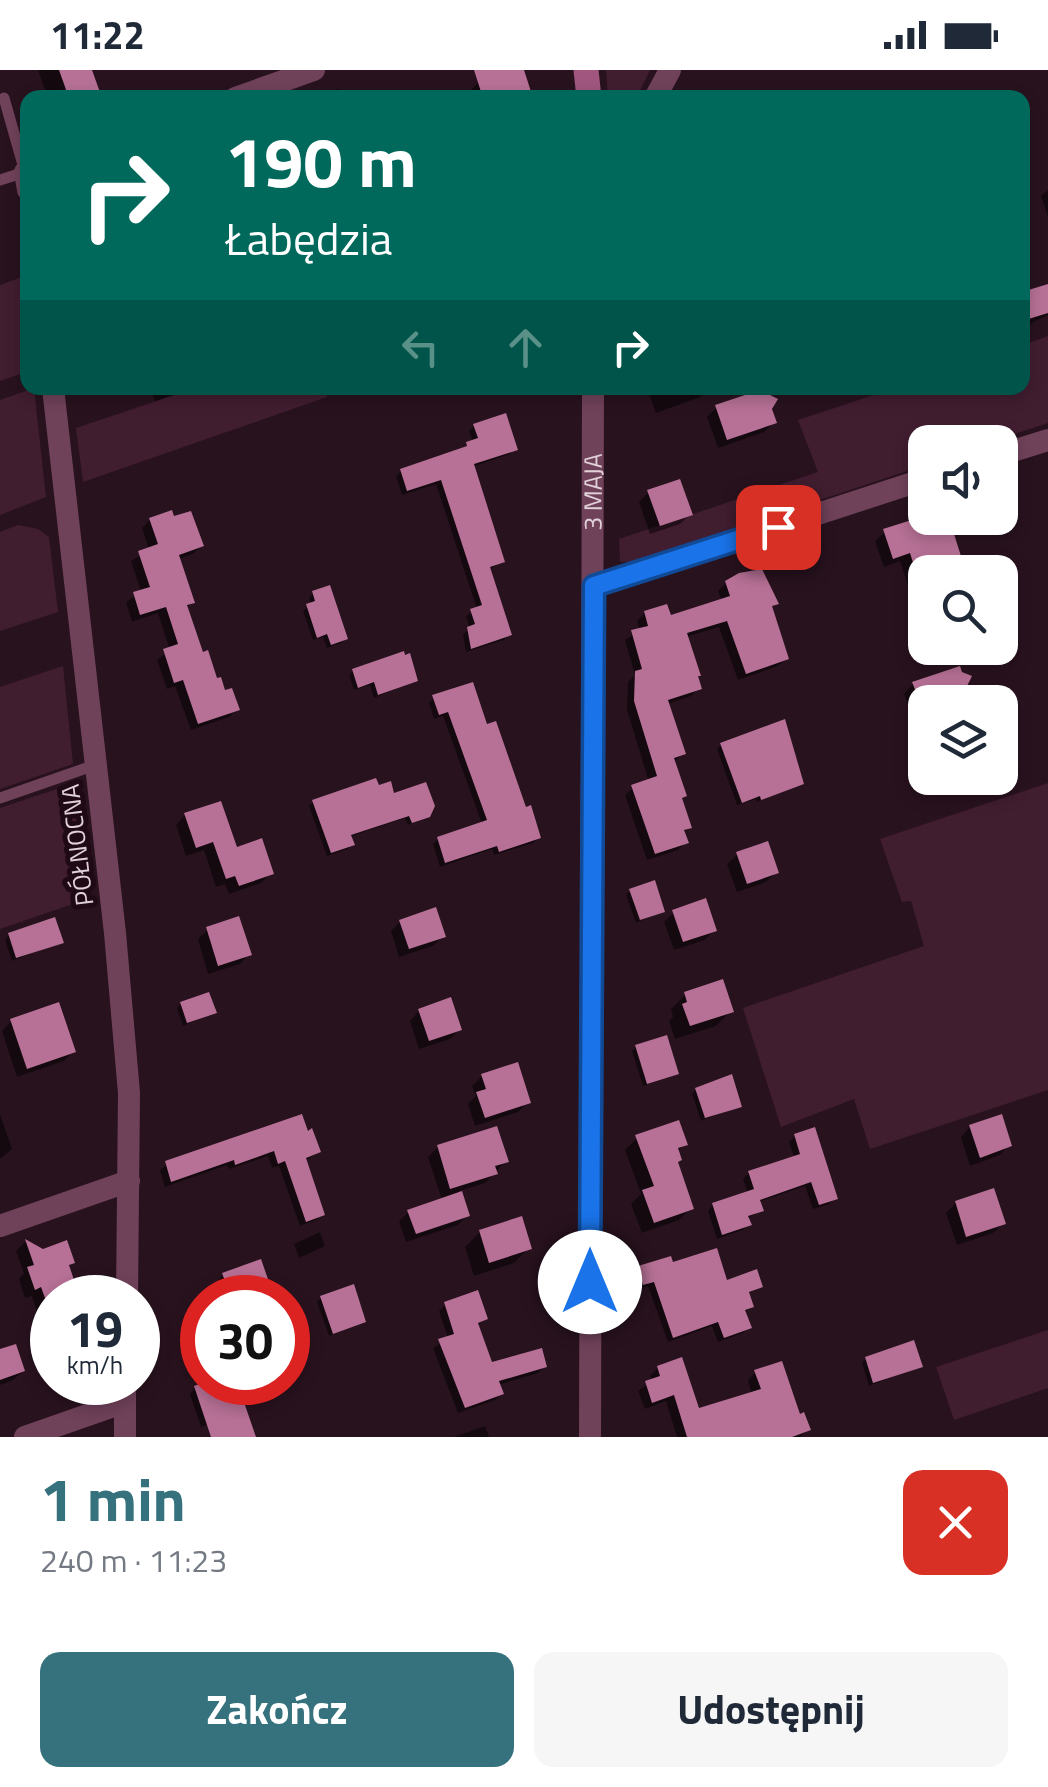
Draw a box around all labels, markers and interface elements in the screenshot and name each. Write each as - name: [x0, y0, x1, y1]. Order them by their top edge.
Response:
- text: 11:22: [50, 6, 145, 64]
- text: 190 m: [225, 108, 417, 214]
- icon: right: [60, 130, 190, 260]
- text: Łabędzia: [225, 204, 392, 272]
- icon: left: [393, 320, 448, 375]
- icon: ahead: [498, 320, 553, 375]
- icon: right: [603, 320, 658, 375]
- map controls: [908, 425, 1018, 795]
- button: sound: [908, 425, 1018, 535]
- street label: 3 MAJA: [574, 453, 612, 531]
- pin: [736, 485, 821, 570]
- icon: arrive: [751, 500, 806, 555]
- button: search: [908, 555, 1018, 665]
- button: layers: [908, 685, 1018, 795]
- street label: PÓŁNOCNA: [51, 782, 103, 908]
- position arrow: [538, 1230, 642, 1334]
- speed limit sign: 30: [180, 1275, 310, 1405]
- text: 19: [67, 1290, 123, 1366]
- text: km/h: [67, 1346, 123, 1384]
- text: 1 min: [40, 1453, 186, 1544]
- button: close: [903, 1470, 1008, 1575]
- text: 240 m · 11:23: [40, 1536, 227, 1584]
- button: Zakończ: [40, 1652, 514, 1767]
- button: Udostępnij: [534, 1652, 1008, 1767]

